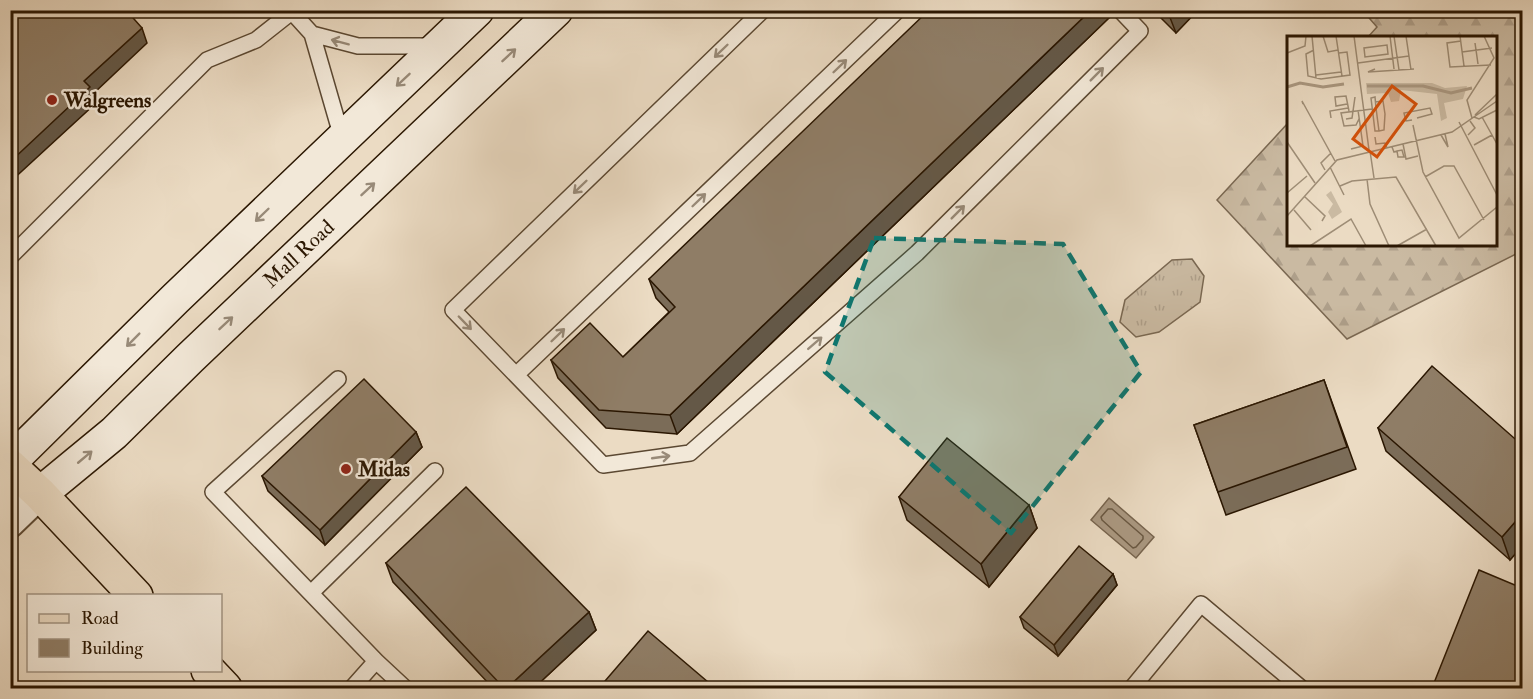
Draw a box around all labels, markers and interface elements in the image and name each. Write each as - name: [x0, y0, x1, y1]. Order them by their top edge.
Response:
- one-way arrow: [331, 35, 350, 47]
- inset map: [1287, 36, 1497, 246]
- one-way arrow: [713, 44, 728, 58]
- one-way arrow: [502, 48, 517, 62]
- one-way arrow: [833, 58, 848, 73]
- one-way arrow: [1089, 67, 1104, 82]
- one-way arrow: [395, 73, 410, 88]
- place label: Walgreens: [63, 87, 151, 114]
- marker: Walgreens: [45, 93, 59, 107]
- one-way arrow: [573, 180, 588, 194]
- one-way arrow: [360, 182, 375, 196]
- one-way arrow: [692, 193, 707, 208]
- one-way arrow: [951, 204, 966, 219]
- one-way arrow: [254, 208, 269, 222]
- street label: Mall Road: [258, 214, 341, 294]
- one-way arrow: [458, 315, 472, 330]
- one-way arrow: [219, 316, 234, 330]
- one-way arrow: [550, 328, 565, 342]
- one-way arrow: [126, 333, 141, 347]
- one-way arrow: [807, 336, 822, 350]
- one-way arrow: [77, 450, 92, 464]
- one-way arrow: [651, 452, 671, 463]
- place label: Midas: [357, 456, 410, 483]
- marker: Midas: [339, 462, 353, 476]
- legend: [27, 594, 222, 672]
- text: Road: [81, 607, 119, 630]
- text: Building: [81, 637, 144, 660]

